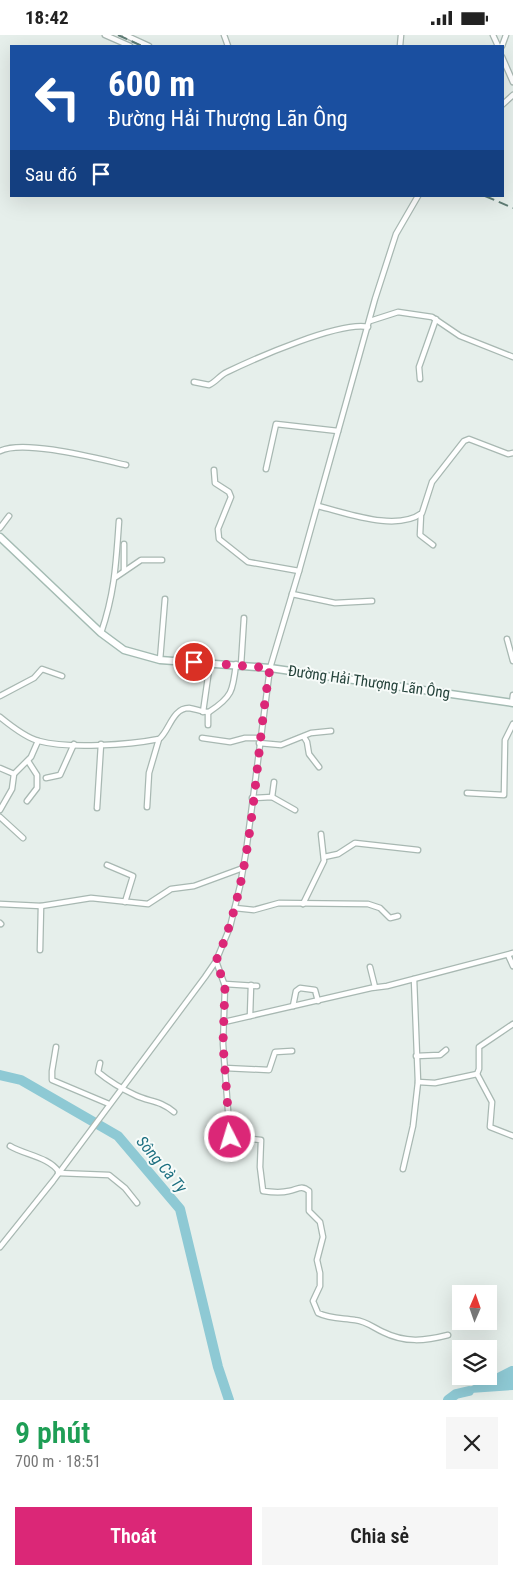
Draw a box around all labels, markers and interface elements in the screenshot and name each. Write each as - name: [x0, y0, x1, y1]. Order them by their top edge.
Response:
- text: 18:42: [25, 6, 69, 29]
- text: 600 m: [108, 64, 195, 105]
- icon: left: [25, 65, 90, 130]
- text: Đường Hải Thượng Lãn Ông: [108, 106, 348, 131]
- icon: arrive: [87, 160, 115, 188]
- text: Sau đó: [25, 163, 77, 186]
- pin: [173, 641, 215, 683]
- icon: arrive: [180, 648, 208, 676]
- street label: Đường Hải Thượng Lãn Ông: [287, 662, 451, 702]
- position arrow: [203, 1110, 255, 1162]
- water label: Sông Cà Ty: [132, 1132, 191, 1197]
- north arrow: [452, 1285, 498, 1330]
- map controls: [452, 1285, 497, 1385]
- button: layers: [452, 1340, 497, 1385]
- text: 9 phút: [15, 1415, 90, 1450]
- button: close: [446, 1417, 498, 1469]
- text: 700 m · 18:51: [15, 1452, 101, 1471]
- button: Thoát: [15, 1507, 252, 1565]
- button: Chia sẻ: [262, 1507, 498, 1565]

